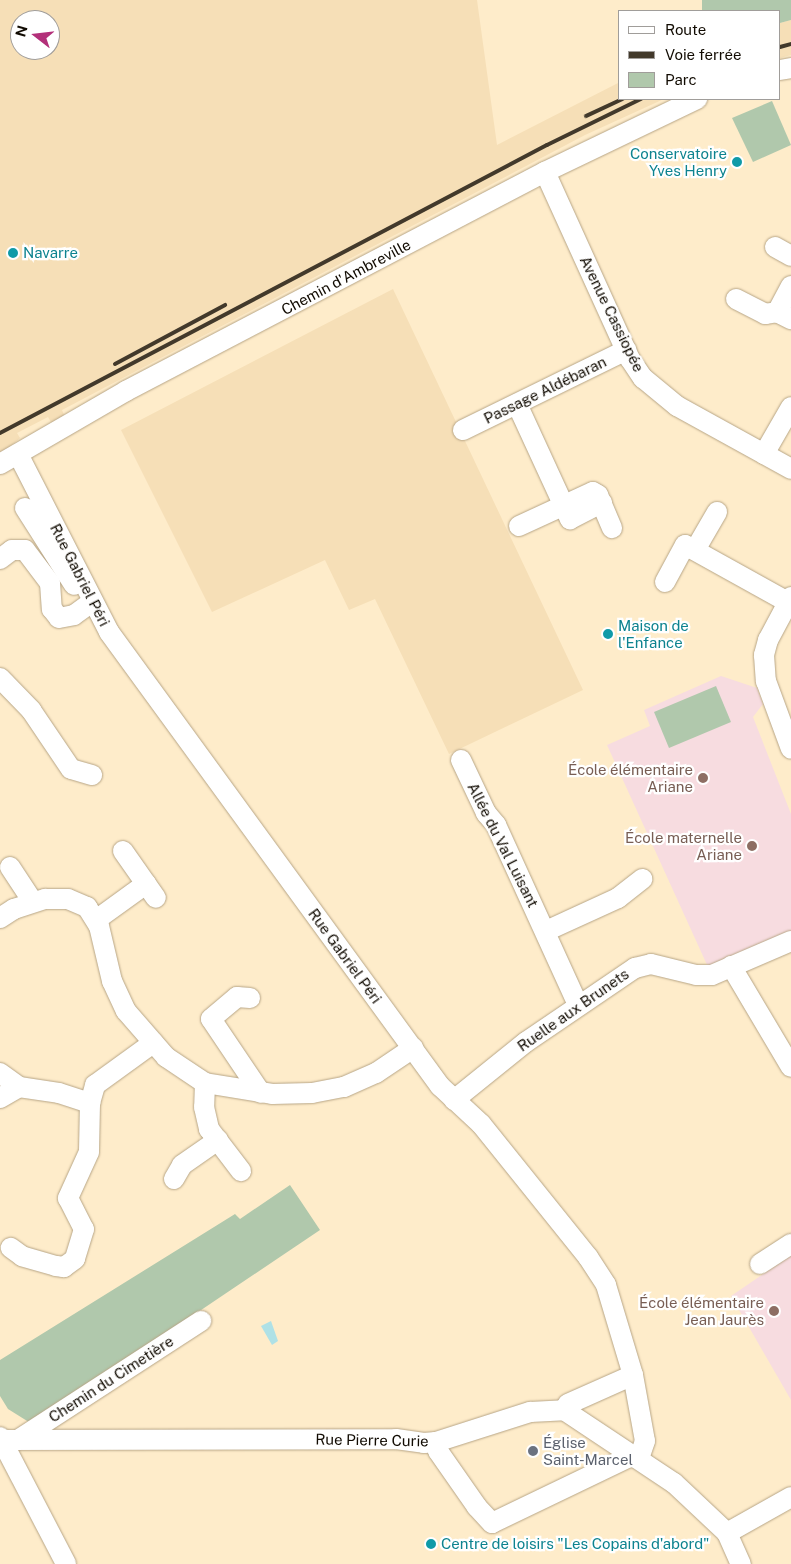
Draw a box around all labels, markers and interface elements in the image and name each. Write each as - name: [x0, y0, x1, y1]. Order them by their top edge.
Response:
- north arrow: [10, 10, 60, 60]
- legend: [618, 10, 781, 100]
- text: Route: [665, 21, 706, 38]
- text: N: [12, 24, 31, 39]
- text: Voie ferrée: [665, 46, 742, 63]
- text: Parc: [665, 71, 697, 88]
- place label: Conservatoire Yves Henry: [630, 144, 727, 179]
- marker: Conservatoire Yves Henry: [731, 156, 743, 168]
- street label: Chemin d'Ambreville: [278, 235, 414, 319]
- place label: Navarre: [23, 244, 78, 262]
- marker: Navarre: [7, 247, 19, 259]
- street label: Avenue Cassiopée: [576, 253, 648, 375]
- street label: Passage Aldébaran: [481, 352, 609, 428]
- street label: Rue Gabriel Péri: [46, 521, 114, 629]
- place label: Maison de l'Enfance: [618, 616, 689, 651]
- marker: Maison de l'Enfance: [602, 628, 614, 640]
- place label: École élémentaire Ariane: [568, 760, 693, 795]
- marker: École élémentaire Ariane: [697, 772, 709, 784]
- street label: Allée du Val Luisant: [464, 779, 542, 911]
- place label: École maternelle Ariane: [625, 828, 742, 863]
- marker: École maternelle Ariane: [746, 840, 758, 852]
- street label: Rue Gabriel Péri: [305, 905, 385, 1007]
- street label: Ruelle aux Brunets: [514, 965, 632, 1055]
- place label: École élémentaire Jean Jaurès: [639, 1293, 764, 1328]
- marker: École élémentaire Jean Jaurès: [768, 1305, 780, 1317]
- street label: Chemin du Cimetière: [45, 1332, 177, 1426]
- street label: Rue Pierre Curie: [315, 1430, 429, 1450]
- place label: Église Saint-Marcel: [543, 1433, 633, 1468]
- marker: Église Saint-Marcel: [527, 1445, 539, 1457]
- place label: Centre de loisirs "Les Copains d'abord": [441, 1535, 710, 1553]
- marker: Centre de loisirs "Les Copains d'abord": [425, 1538, 437, 1550]

